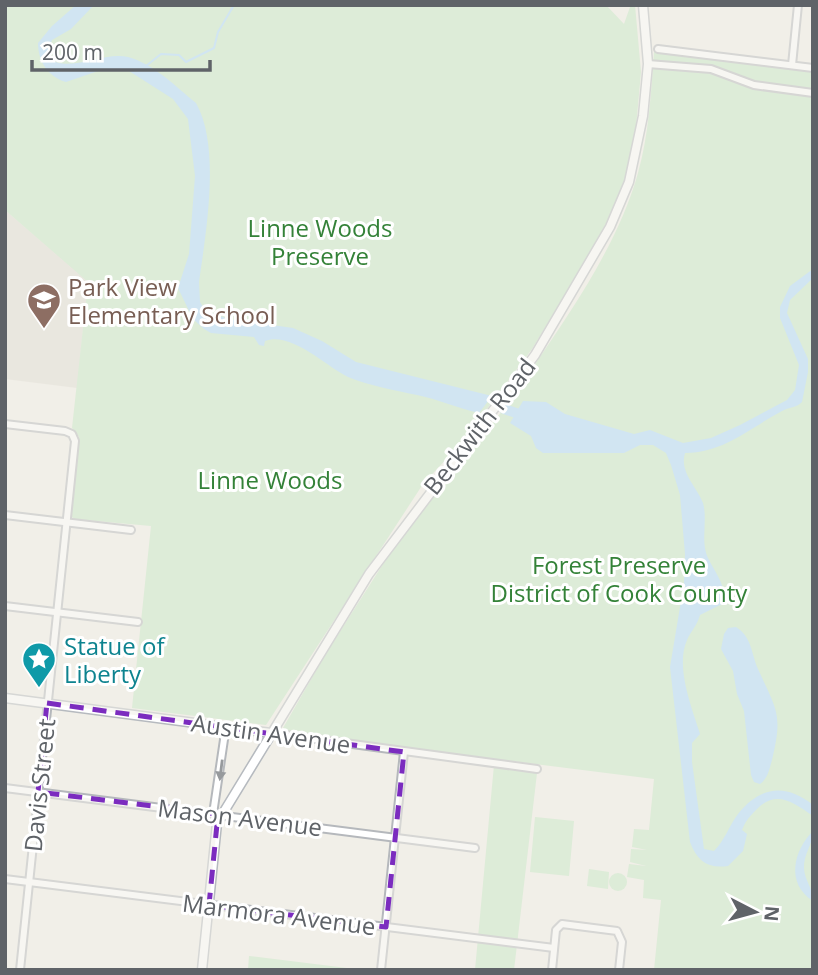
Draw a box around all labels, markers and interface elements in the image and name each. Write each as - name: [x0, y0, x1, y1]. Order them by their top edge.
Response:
- scale bar: [32, 28, 210, 72]
- text: 200 m: [42, 38, 103, 66]
- park label: Linne Woods Preserve: [248, 211, 392, 272]
- place label: Park View Elementary School: [68, 270, 276, 331]
- school or university icon: Park View Elementary School: [25, 281, 63, 330]
- street label: Beckwith Road: [415, 351, 543, 501]
- park label: Linne Woods: [198, 463, 342, 496]
- park label: Forest Preserve District of Cook County: [491, 548, 748, 609]
- place label: Statue of Liberty: [64, 629, 166, 690]
- place icon: Statue of Liberty: [20, 640, 58, 689]
- street label: Austin Avenue: [189, 705, 353, 761]
- street label: Davis Street: [16, 717, 62, 853]
- one-way arrow: [215, 759, 226, 781]
- street label: Mason Avenue: [156, 791, 324, 843]
- north arrow: [720, 877, 790, 947]
- street label: Marmora Avenue: [181, 886, 377, 942]
- text: N: [758, 905, 786, 923]

